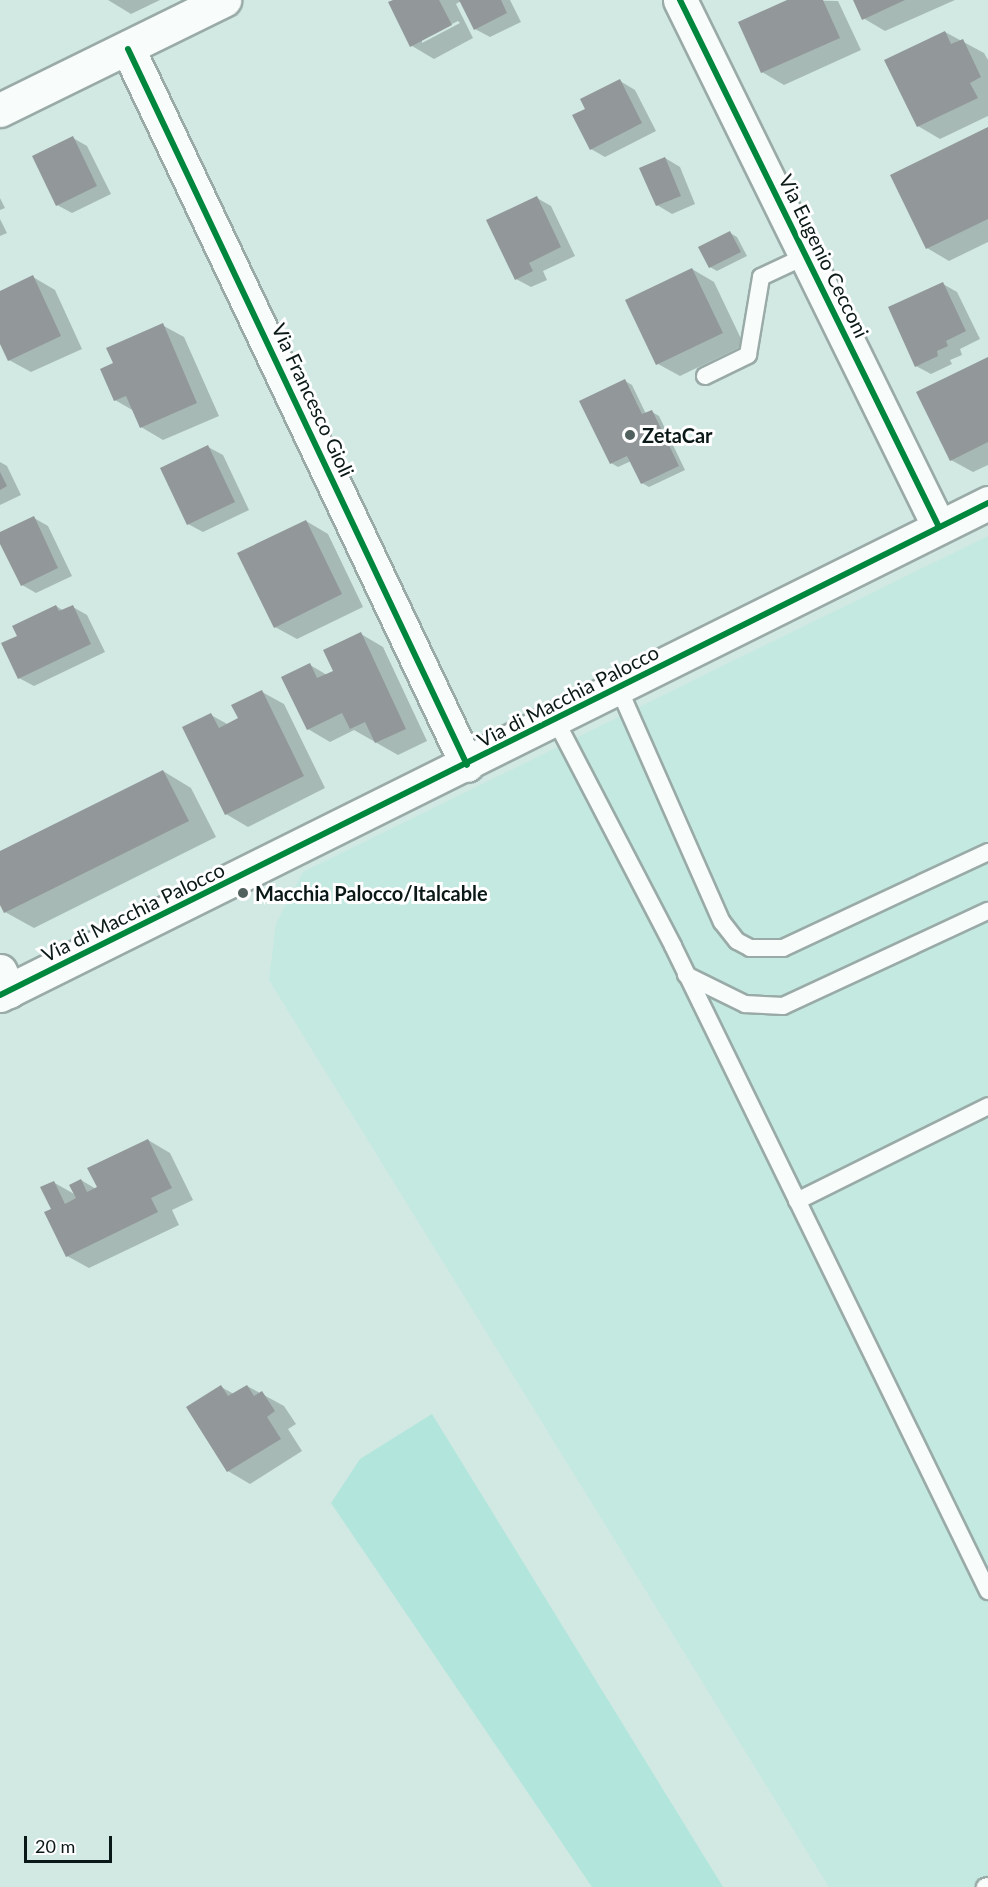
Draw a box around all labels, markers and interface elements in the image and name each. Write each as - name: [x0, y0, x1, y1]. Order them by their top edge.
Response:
- street label: Via Eugenio Cecconi: [774, 170, 874, 342]
- street label: Via Francesco Gioli: [267, 319, 359, 481]
- place label: ZetaCar: [642, 423, 712, 447]
- marker: ZetaCar: [623, 428, 637, 442]
- street label: Via di Macchia Palocco: [473, 640, 663, 752]
- street label: Via di Macchia Palocco: [38, 857, 228, 967]
- place label: Macchia Palocco/Italcable: [255, 881, 488, 905]
- marker: Macchia Palocco/Italcable: [236, 886, 250, 900]
- scale bar: [27, 1824, 116, 1862]
- text: 20 m: [35, 1835, 75, 1857]

